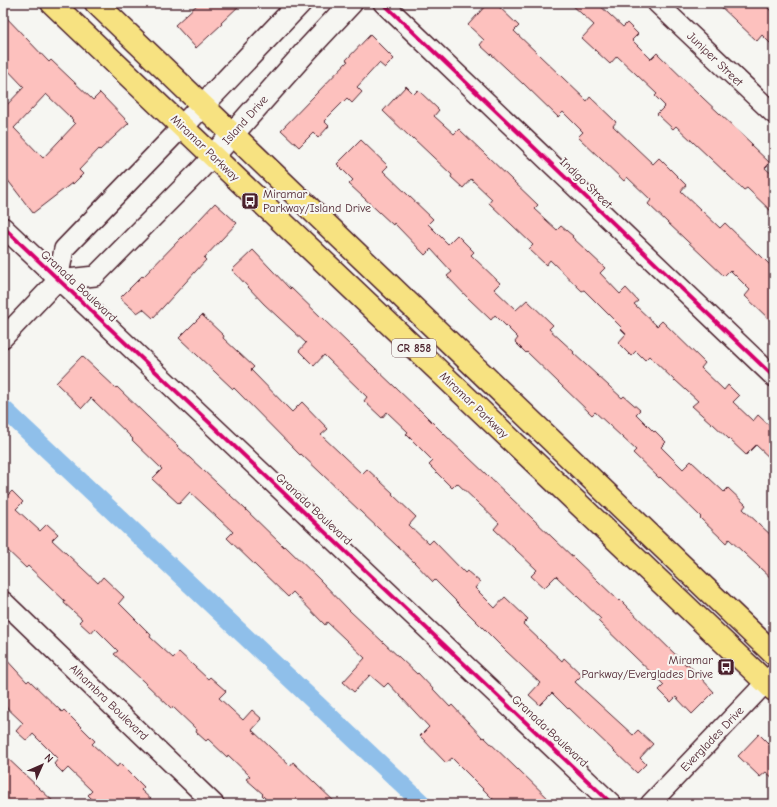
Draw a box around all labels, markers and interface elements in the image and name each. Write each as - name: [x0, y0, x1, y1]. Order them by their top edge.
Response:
- street label: Juniper Street: [684, 29, 746, 89]
- street label: Island Drive: [219, 93, 271, 147]
- street label: Miramar Parkway: [168, 112, 243, 185]
- street label: Indigo Street: [557, 155, 615, 212]
- place label: Miramar Parkway/Island Drive: [263, 187, 371, 215]
- bus stop icon: Miramar Parkway/Island Drive: [240, 191, 260, 211]
- street label: Granada Boulevard: [38, 247, 120, 325]
- road number: CR 858: [392, 339, 436, 357]
- street label: Miramar Parkway: [437, 369, 512, 442]
- street label: Granada Boulevard: [273, 470, 355, 548]
- place label: Miramar Parkway/Everglades Drive: [581, 653, 713, 681]
- bus stop icon: Miramar Parkway/Everglades Drive: [716, 657, 736, 677]
- street label: Alhambra Boulevard: [67, 661, 151, 743]
- street label: Granada Boulevard: [509, 692, 591, 770]
- street label: Everglades Drive: [678, 704, 746, 774]
- north arrow: [22, 745, 62, 785]
- text: N: [42, 751, 56, 765]

